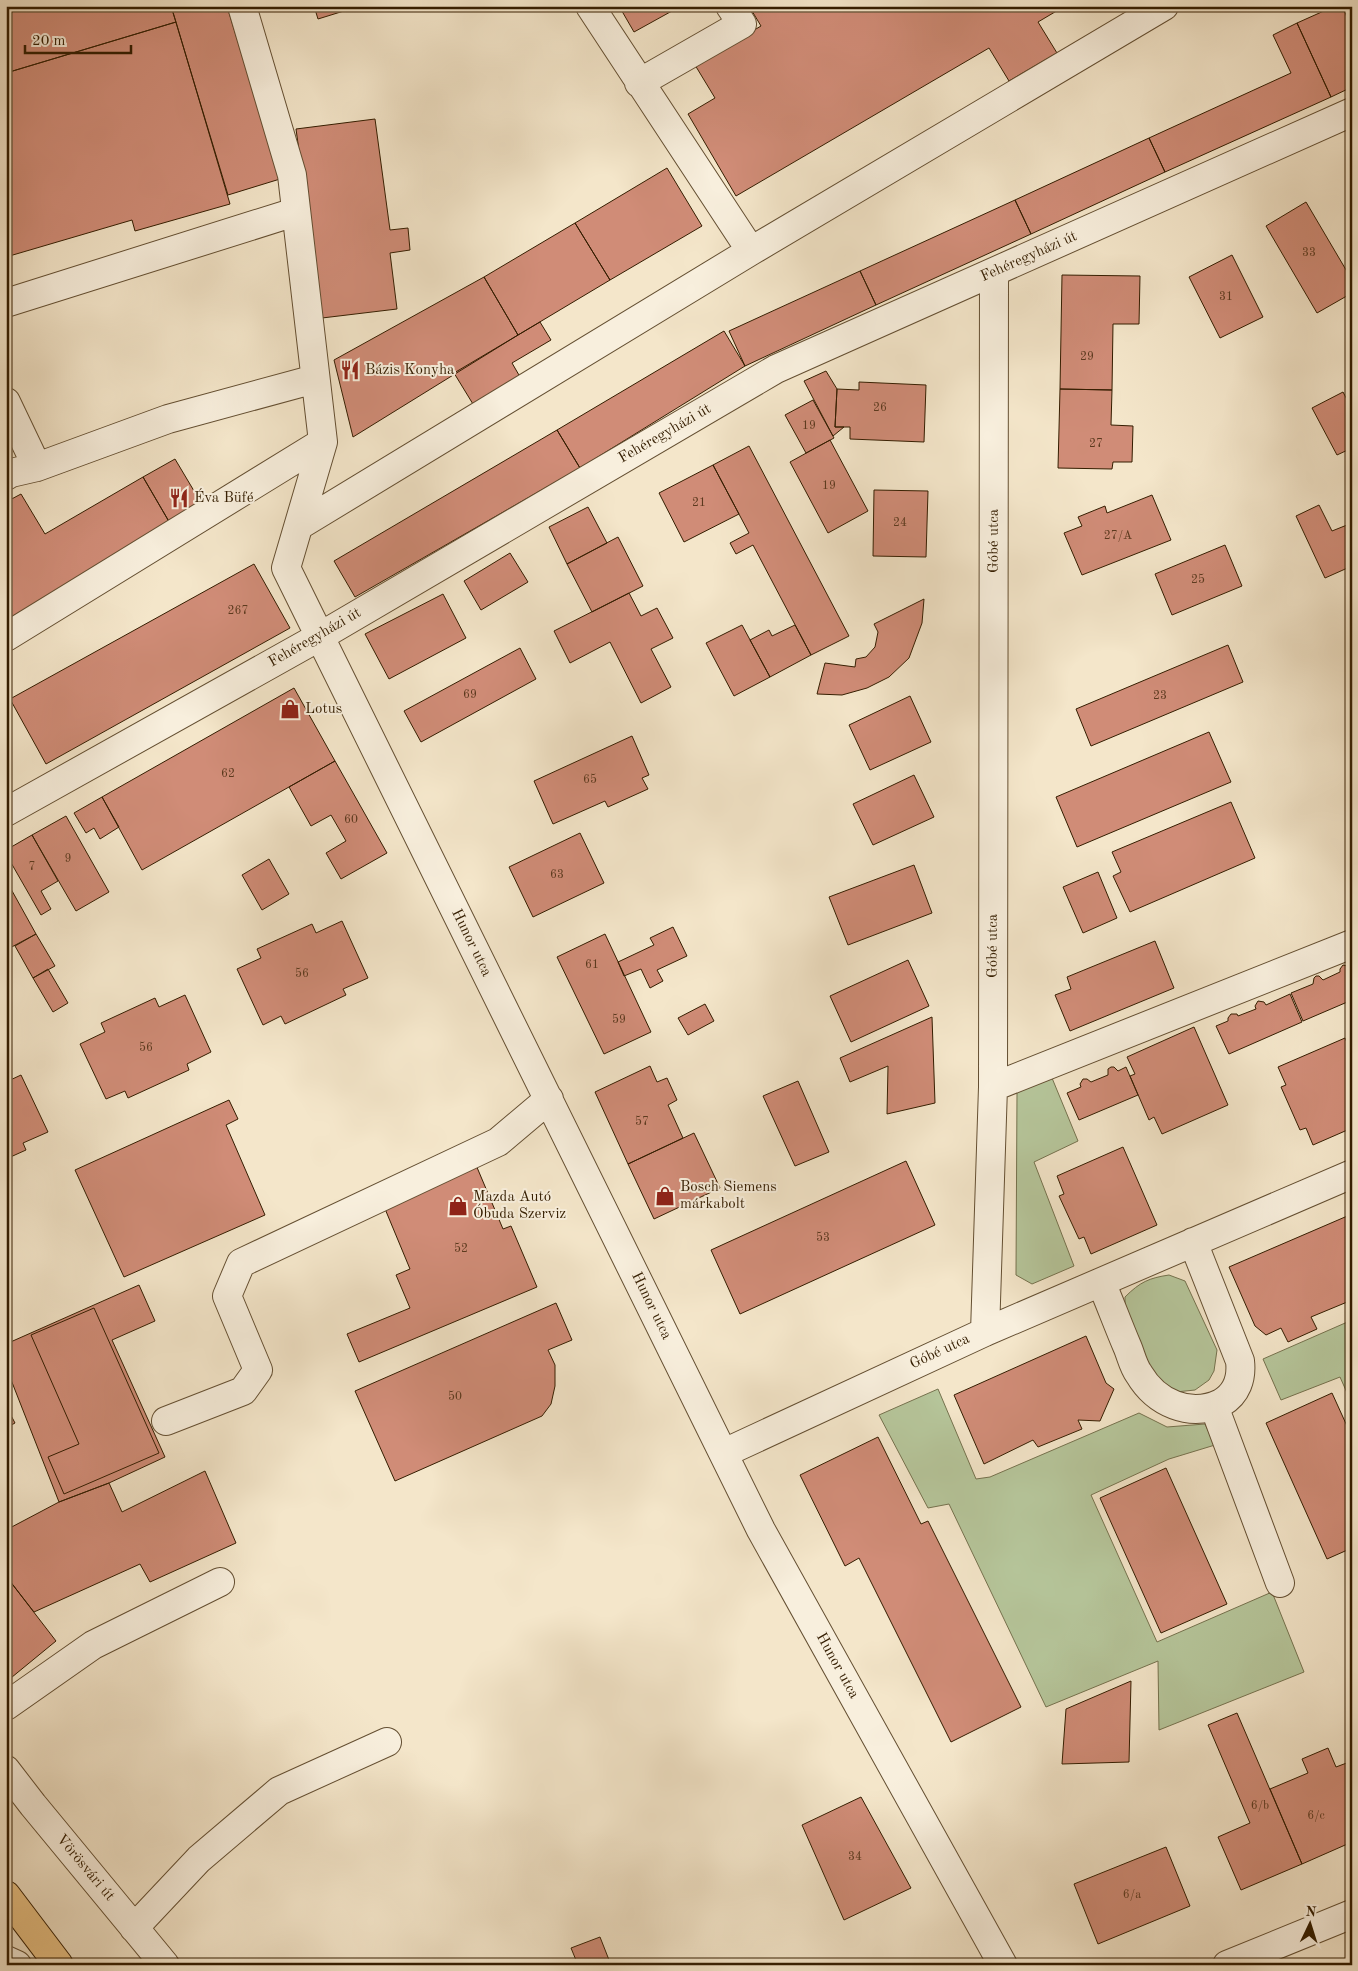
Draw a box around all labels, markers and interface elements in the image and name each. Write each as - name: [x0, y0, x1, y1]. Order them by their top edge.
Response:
- scale bar: [25, 22, 131, 54]
- text: 20 m: [32, 34, 66, 49]
- street label: Fehéregyházi út: [979, 229, 1079, 285]
- house number: 33: [1302, 247, 1316, 259]
- house number: 31: [1219, 291, 1233, 303]
- house number: 29: [1080, 351, 1094, 363]
- restaurant icon: Bázis Konyha: [339, 359, 361, 381]
- place label: Bázis Konyha: [365, 363, 455, 378]
- street label: Fehéregyházi út: [616, 402, 714, 466]
- house number: 26: [873, 402, 887, 414]
- house number: 19: [802, 420, 816, 432]
- house number: 27: [1089, 438, 1103, 450]
- house number: 19: [822, 480, 836, 492]
- restaurant icon: Éva Büfé: [168, 487, 190, 509]
- place label: Éva Büfé: [194, 488, 254, 506]
- house number: 21: [692, 497, 706, 509]
- street label: Góbé utca: [987, 508, 1002, 573]
- house number: 24: [893, 517, 907, 529]
- house number: 27/A: [1104, 530, 1132, 542]
- house number: 25: [1191, 573, 1205, 586]
- house number: 267: [228, 605, 248, 617]
- street label: Fehéregyházi út: [266, 606, 364, 670]
- house number: 69: [463, 689, 477, 701]
- house number: 23: [1153, 690, 1167, 702]
- shop icon: Lotus: [279, 698, 301, 720]
- place label: Lotus: [305, 702, 342, 717]
- house number: 62: [221, 768, 235, 780]
- house number: 65: [583, 773, 597, 786]
- house number: 60: [344, 814, 358, 826]
- house number: 9: [65, 853, 71, 865]
- house number: 7: [29, 861, 35, 873]
- house number: 63: [550, 869, 564, 881]
- street label: Hunor utca: [448, 907, 494, 980]
- street label: Góbé utca: [986, 913, 1001, 978]
- house number: 61: [585, 959, 599, 971]
- house number: 56: [295, 967, 309, 980]
- house number: 59: [612, 1013, 626, 1026]
- house number: 56: [139, 1041, 153, 1054]
- house number: 57: [635, 1115, 649, 1128]
- place label: Bosch Siemens márkabolt: [680, 1180, 777, 1212]
- shop icon: Bosch Siemens márkabolt: [654, 1185, 676, 1207]
- place label: Mazda Autó Óbuda Szerviz: [473, 1190, 566, 1222]
- shop icon: Mazda Autó Óbuda Szerviz: [447, 1195, 469, 1217]
- house number: 53: [816, 1231, 830, 1244]
- house number: 52: [454, 1242, 468, 1255]
- street label: Hunor utca: [628, 1270, 674, 1343]
- street label: Góbé utca: [908, 1331, 973, 1372]
- house number: 50: [448, 1390, 462, 1403]
- street label: Hunor utca: [813, 1630, 862, 1702]
- house number: 6/b: [1251, 1800, 1269, 1812]
- house number: 6/c: [1307, 1810, 1325, 1822]
- street label: Vörösvári út: [53, 1832, 117, 1904]
- house number: 34: [848, 1851, 862, 1863]
- house number: 6/a: [1123, 1889, 1141, 1901]
- north arrow: [1286, 1898, 1336, 1948]
- text: N: [1305, 1905, 1317, 1919]

